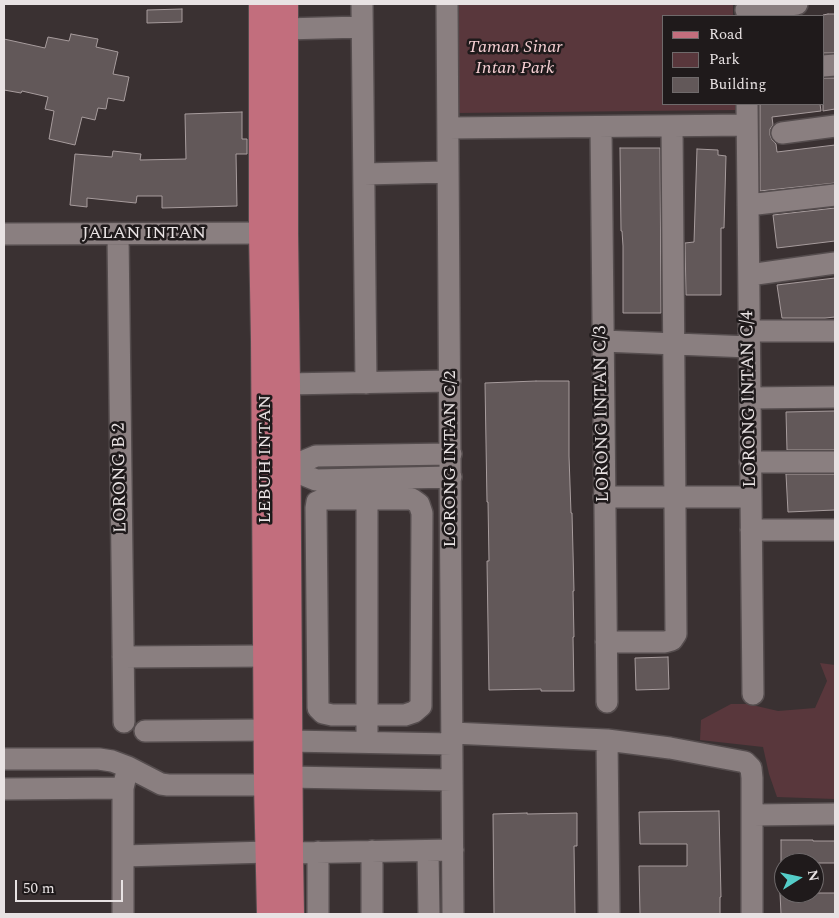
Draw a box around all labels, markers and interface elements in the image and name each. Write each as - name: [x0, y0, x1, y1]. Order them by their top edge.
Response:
- legend: [662, 15, 824, 105]
- text: Road: [709, 23, 743, 46]
- park label: Taman Sinar Intan Park: [467, 37, 563, 80]
- text: Park: [709, 48, 740, 71]
- text: Building: [709, 73, 766, 96]
- street label: JALAN INTAN: [82, 223, 206, 245]
- street label: LORONG INTAN C/4: [738, 310, 762, 488]
- street label: LORONG INTAN C/3: [591, 325, 615, 503]
- street label: LORONG INTAN C/2: [440, 371, 462, 547]
- street label: LEBUH INTAN: [255, 395, 277, 523]
- street label: LORONG B 2: [109, 423, 133, 533]
- north arrow: [774, 853, 824, 903]
- text: N: [802, 868, 825, 883]
- scale bar: [18, 870, 125, 902]
- text: 50 m: [23, 877, 55, 900]

